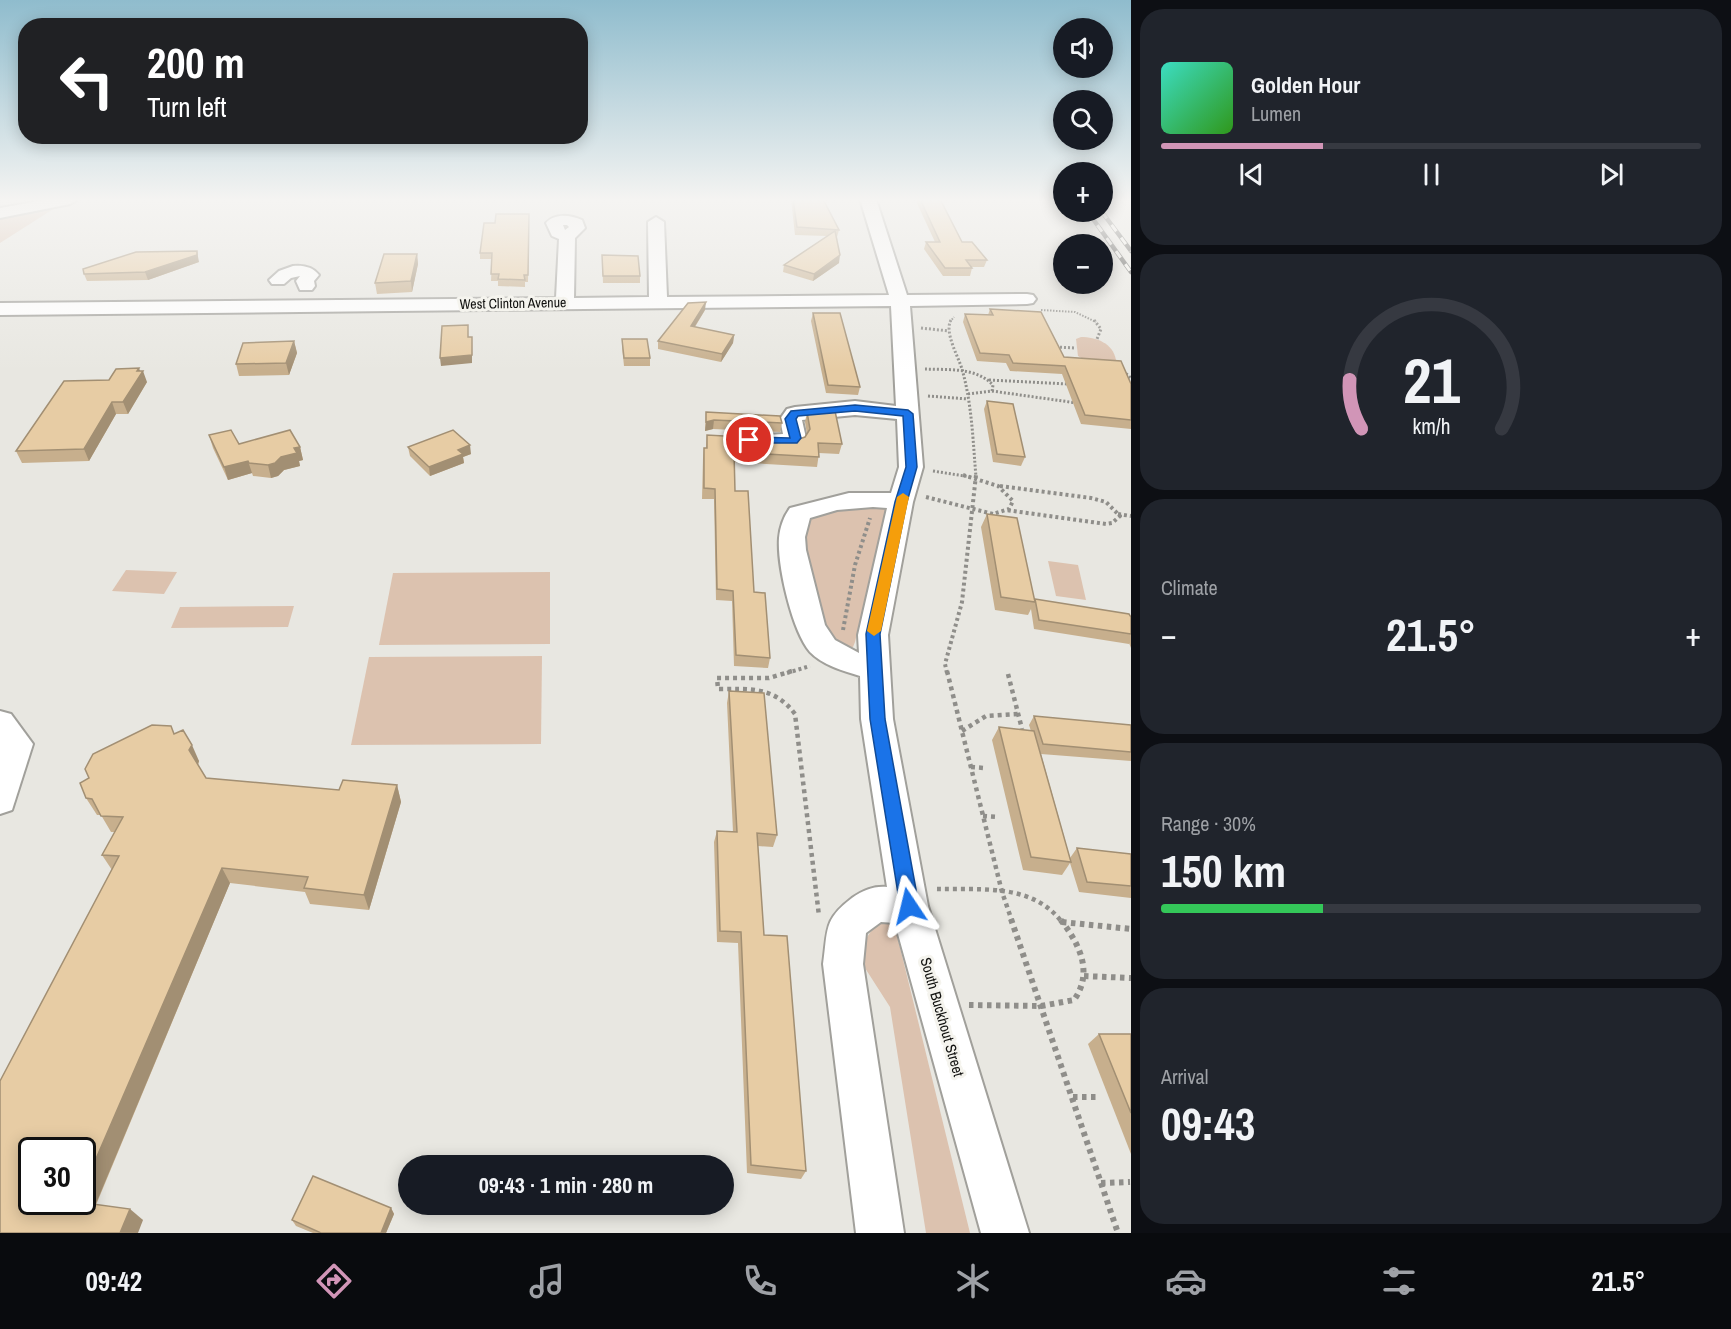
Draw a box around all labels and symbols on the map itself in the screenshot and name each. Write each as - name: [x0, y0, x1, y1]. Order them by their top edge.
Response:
- street label: West Clinton Avenue: [459, 293, 567, 313]
- pin: [723, 414, 774, 465]
- position arrow: [877, 874, 941, 938]
- street label: South Buckhout Street: [915, 955, 970, 1079]
- speed limit sign: 30: [18, 1137, 96, 1215]

